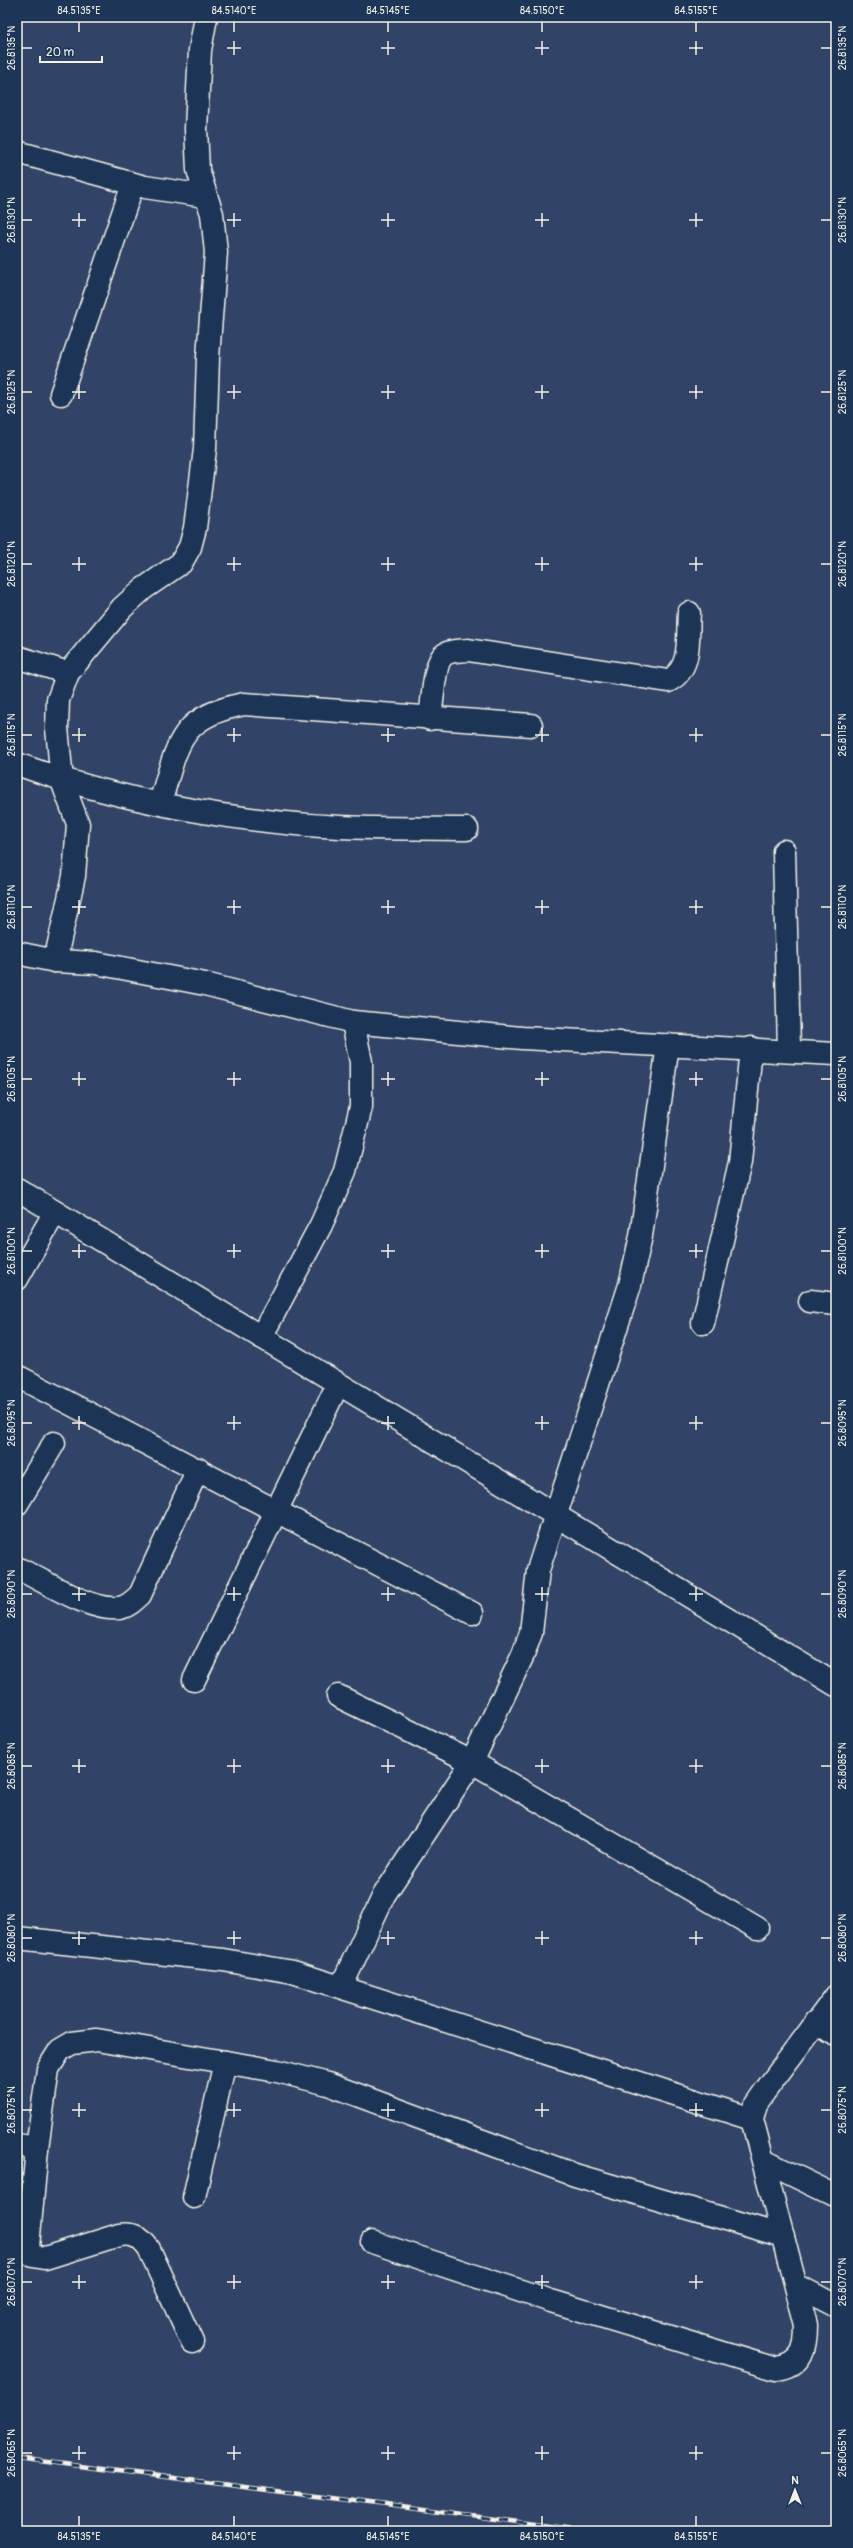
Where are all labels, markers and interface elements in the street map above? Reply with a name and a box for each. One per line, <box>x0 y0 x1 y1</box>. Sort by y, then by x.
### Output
text: 84.5135°E <box>58 5 100 17</box>
text: 84.5140°E <box>212 5 256 17</box>
text: 84.5145°E <box>366 5 410 17</box>
text: 84.5150°E <box>520 5 564 17</box>
text: 84.5155°E <box>675 5 717 17</box>
text: 26.8135°N <box>6 25 18 70</box>
text: 26.8135°N <box>837 25 849 70</box>
scale bar <box>40 38 102 64</box>
text: 20 m <box>46 45 75 60</box>
text: 26.8130°N <box>6 197 18 243</box>
text: 26.8130°N <box>837 197 849 243</box>
text: 26.8125°N <box>6 369 18 414</box>
text: 26.8125°N <box>837 369 849 414</box>
text: 26.8120°N <box>6 541 18 587</box>
text: 26.8120°N <box>837 541 849 587</box>
text: 26.8115°N <box>6 713 18 757</box>
text: 26.8115°N <box>837 713 849 757</box>
text: 26.8110°N <box>6 885 18 929</box>
text: 26.8110°N <box>837 885 849 929</box>
text: 26.8105°N <box>6 1056 18 1102</box>
text: 26.8105°N <box>837 1056 849 1102</box>
text: 26.8100°N <box>6 1227 18 1275</box>
text: 26.8100°N <box>837 1227 849 1275</box>
text: 26.8095°N <box>6 1399 18 1447</box>
text: 26.8095°N <box>837 1399 849 1447</box>
text: 26.8090°N <box>6 1569 18 1618</box>
text: 26.8090°N <box>837 1569 849 1618</box>
text: 26.8085°N <box>6 1742 18 1790</box>
text: 26.8085°N <box>837 1742 849 1790</box>
text: 26.8080°N <box>6 1914 18 1962</box>
text: 26.8080°N <box>837 1914 849 1962</box>
text: 26.8075°N <box>6 2086 18 2134</box>
text: 26.8075°N <box>837 2086 849 2134</box>
text: 26.8070°N <box>6 2257 18 2306</box>
text: 26.8070°N <box>837 2257 849 2306</box>
text: 26.8065°N <box>6 2429 18 2477</box>
text: 26.8065°N <box>837 2429 849 2477</box>
north arrow <box>775 2470 815 2510</box>
text: N <box>791 2474 799 2487</box>
text: 84.5135°E <box>58 2531 100 2543</box>
text: 84.5140°E <box>212 2531 256 2543</box>
text: 84.5145°E <box>366 2531 410 2543</box>
text: 84.5150°E <box>520 2531 564 2543</box>
text: 84.5155°E <box>675 2531 717 2543</box>

